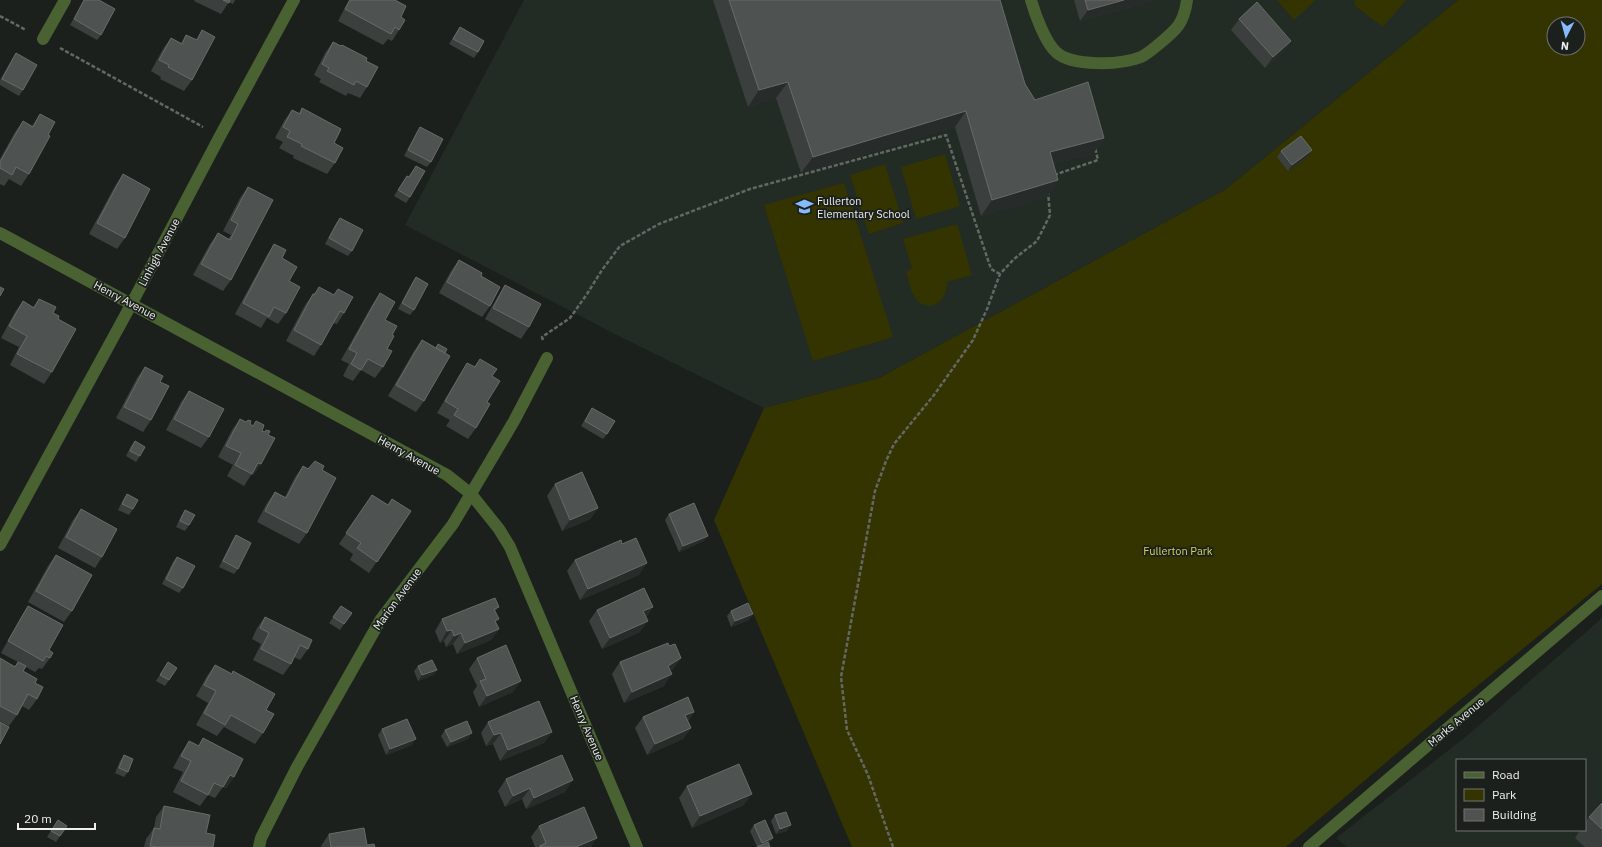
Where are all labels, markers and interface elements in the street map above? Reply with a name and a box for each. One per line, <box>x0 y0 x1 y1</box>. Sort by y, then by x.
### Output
north arrow <box>1546 16 1586 56</box>
text: N <box>1560 39 1570 53</box>
place label: Fullerton Elementary School <box>817 194 910 221</box>
school or university icon: Fullerton Elementary School <box>794 197 814 217</box>
street label: Linhigh Avenue <box>135 216 183 288</box>
street label: Henry Avenue <box>91 278 159 322</box>
street label: Henry Avenue <box>375 432 443 478</box>
park label: Fullerton Park <box>1143 544 1213 558</box>
street label: Marion Avenue <box>370 565 424 633</box>
street label: Henry Avenue <box>567 693 607 763</box>
street label: Marks Avenue <box>1425 694 1487 750</box>
legend <box>1456 759 1586 831</box>
text: Road <box>1492 767 1520 782</box>
text: Park <box>1492 787 1517 802</box>
scale bar <box>18 805 95 831</box>
text: Building <box>1492 807 1537 822</box>
text: 20 m <box>24 811 52 826</box>

